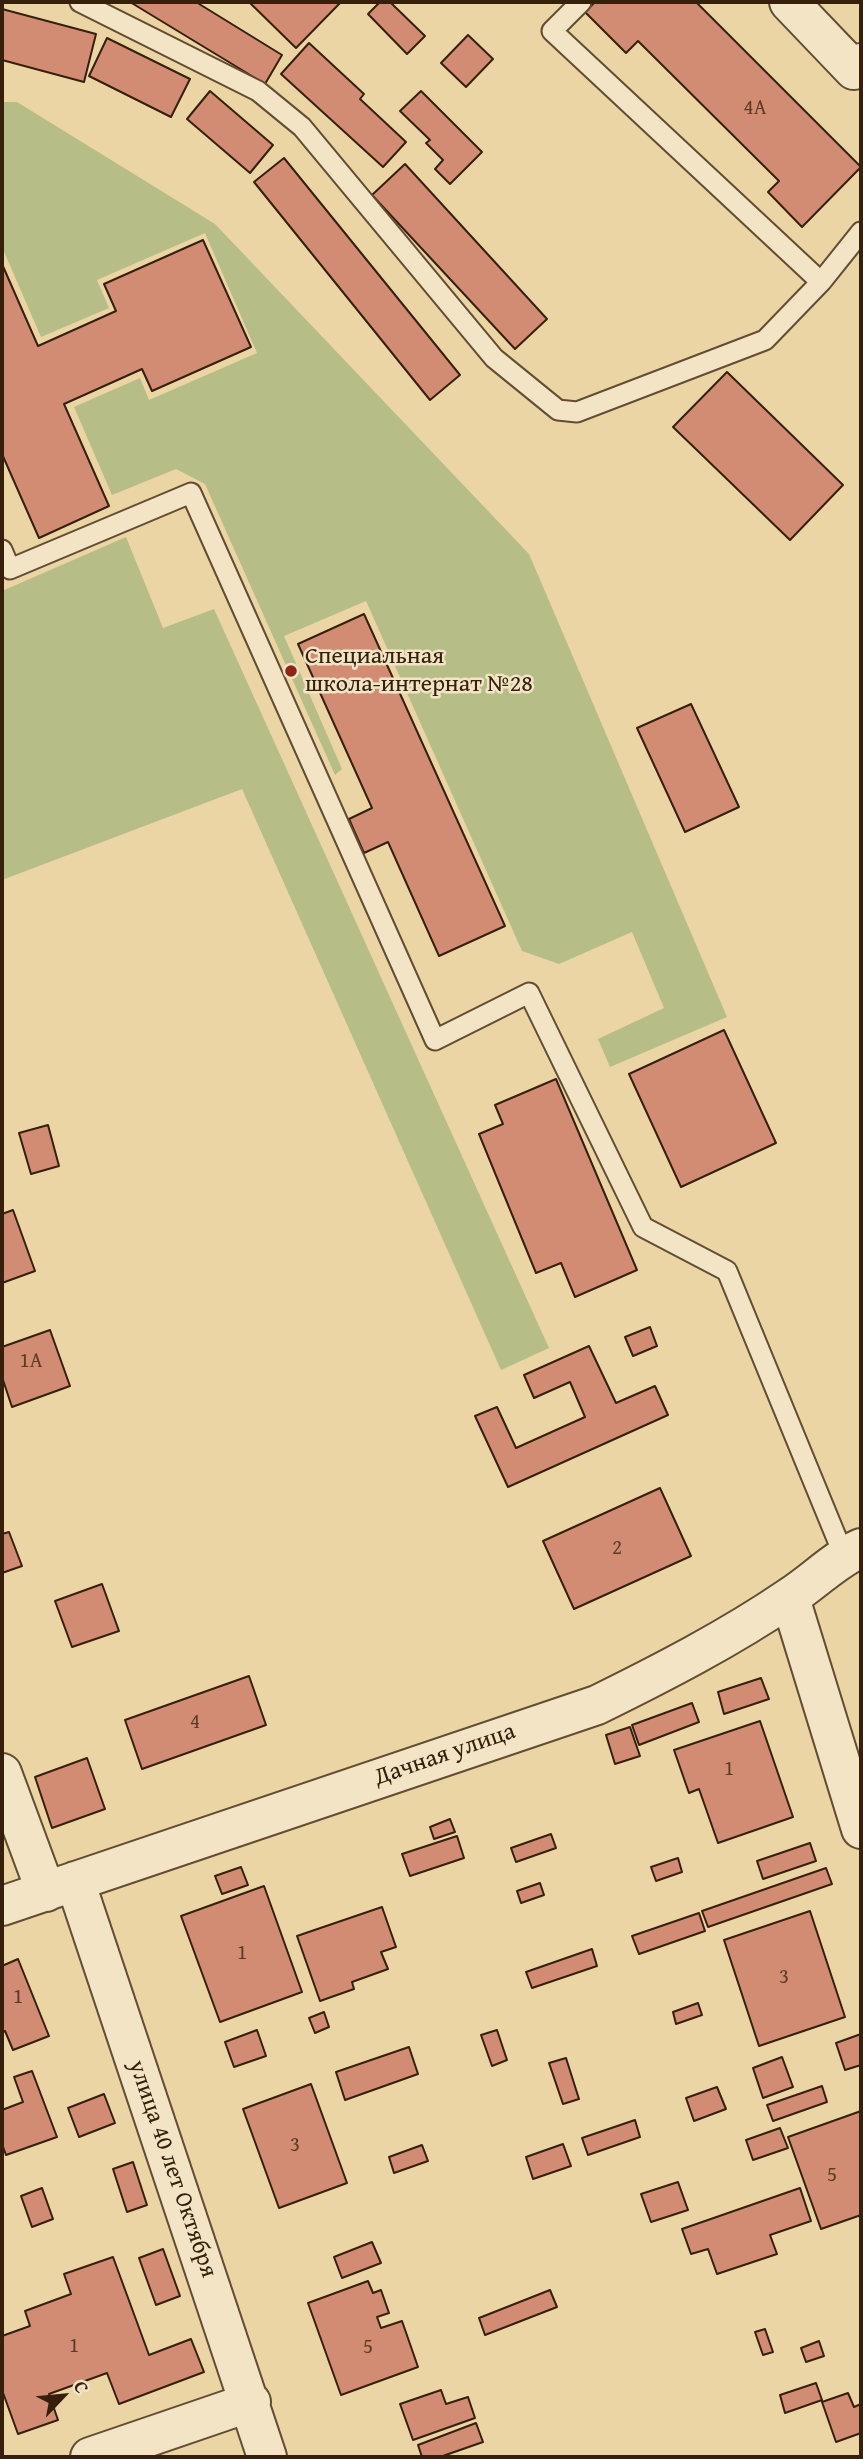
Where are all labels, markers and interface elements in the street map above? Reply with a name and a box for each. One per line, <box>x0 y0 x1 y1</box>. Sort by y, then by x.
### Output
house number: 4А <box>744 96 766 122</box>
place label: Специальная школа-интернат №28 <box>305 643 533 699</box>
marker: Специальная школа-интернат №28 <box>283 663 299 679</box>
house number: 1А <box>20 1349 42 1375</box>
house number: 2 <box>612 1536 622 1562</box>
house number: 4 <box>190 1710 200 1736</box>
street label: Дачная улица <box>371 1717 519 1793</box>
house number: 1 <box>724 1757 734 1783</box>
house number: 1 <box>237 1941 247 1967</box>
house number: 3 <box>779 1965 789 1991</box>
house number: 1 <box>13 1985 23 2011</box>
street label: улица 40 лет Октября <box>121 2056 223 2282</box>
house number: 3 <box>290 2133 300 2159</box>
house number: 5 <box>827 2163 837 2189</box>
house number: 1 <box>69 2334 79 2360</box>
house number: 5 <box>363 2335 373 2361</box>
north arrow <box>28 2361 98 2431</box>
text: С <box>67 2376 97 2398</box>

